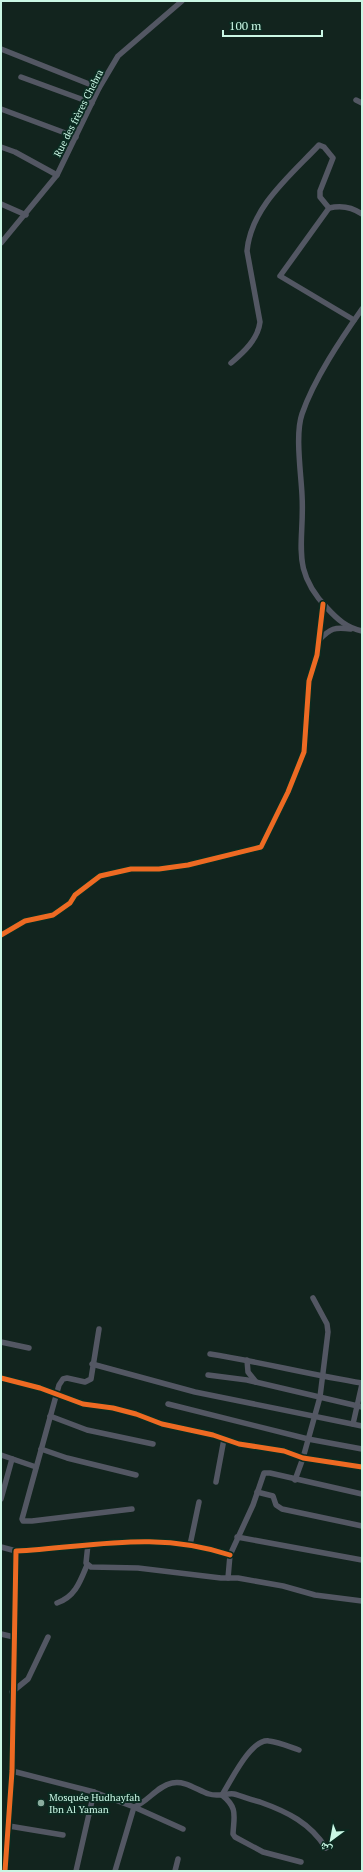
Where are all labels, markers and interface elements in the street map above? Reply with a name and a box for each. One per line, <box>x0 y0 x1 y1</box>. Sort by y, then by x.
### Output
scale bar <box>223 12 322 38</box>
text: 100 m <box>229 18 262 33</box>
street label: Rue des frères Chebra <box>51 67 106 159</box>
place label: Mosquée Hudhayfah Ibn Al Yaman <box>49 1791 140 1816</box>
marker: Mosquée Hudhayfah Ibn Al Yaman <box>36 1798 46 1808</box>
north arrow <box>311 1820 351 1860</box>
text: ش <box>317 1838 335 1858</box>

